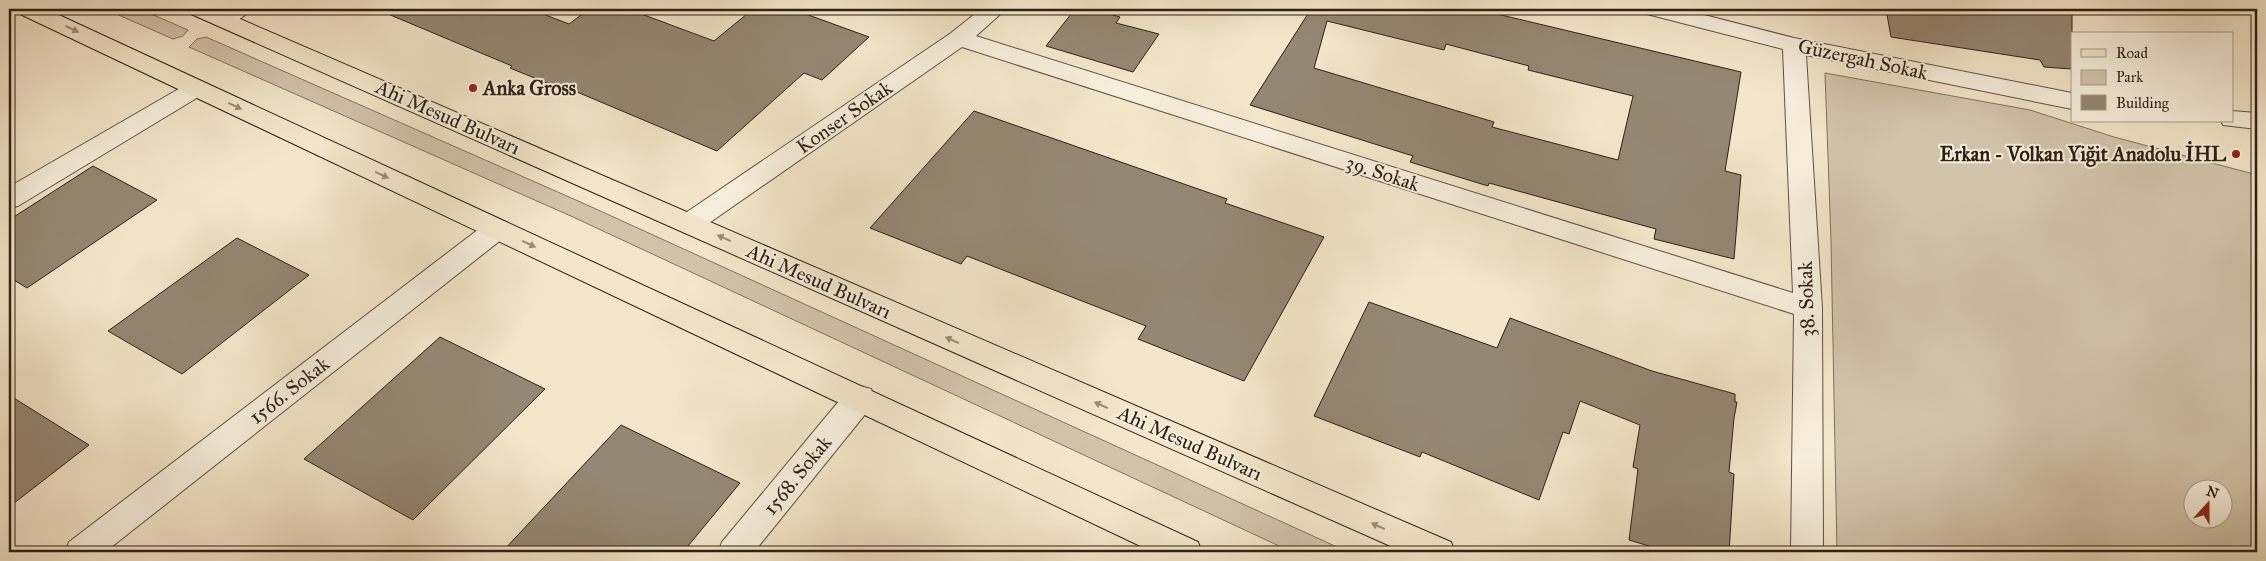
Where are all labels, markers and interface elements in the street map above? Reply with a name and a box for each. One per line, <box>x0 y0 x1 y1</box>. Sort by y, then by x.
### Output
one-way arrow <box>65 26 79 34</box>
legend <box>2071 32 2234 122</box>
street label: Güzergah Sokak <box>1796 34 1931 86</box>
text: Road <box>2116 44 2148 62</box>
text: Park <box>2116 68 2143 86</box>
street label: Ahi Mesud Bulvarı <box>371 74 524 160</box>
street label: Konser Sokak <box>792 75 897 159</box>
place label: Anka Gross <box>481 76 577 100</box>
marker: Anka Gross <box>467 82 479 94</box>
text: Building <box>2116 94 2170 112</box>
one-way arrow <box>228 102 242 110</box>
place label: Erkan - Volkan Yiğit Anadolu İHL <box>1940 140 2226 167</box>
marker: Erkan - Volkan Yiğit Anadolu İHL <box>2230 148 2242 160</box>
street label: 39. Sokak <box>1343 150 1423 196</box>
one-way arrow <box>375 171 389 179</box>
one-way arrow <box>717 234 731 242</box>
street label: Ahi Mesud Bulvarı <box>742 238 895 324</box>
one-way arrow <box>522 240 536 248</box>
street label: 38. Sokak <box>1793 260 1819 337</box>
one-way arrow <box>945 335 959 343</box>
street label: 1566. Sokak <box>244 351 334 429</box>
one-way arrow <box>1094 400 1108 408</box>
street label: Ahi Mesud Bulvarı <box>1113 400 1266 486</box>
street label: 1568. Sokak <box>758 430 837 519</box>
north arrow <box>2184 478 2234 528</box>
text: N <box>2204 482 2221 502</box>
one-way arrow <box>1371 521 1385 529</box>

